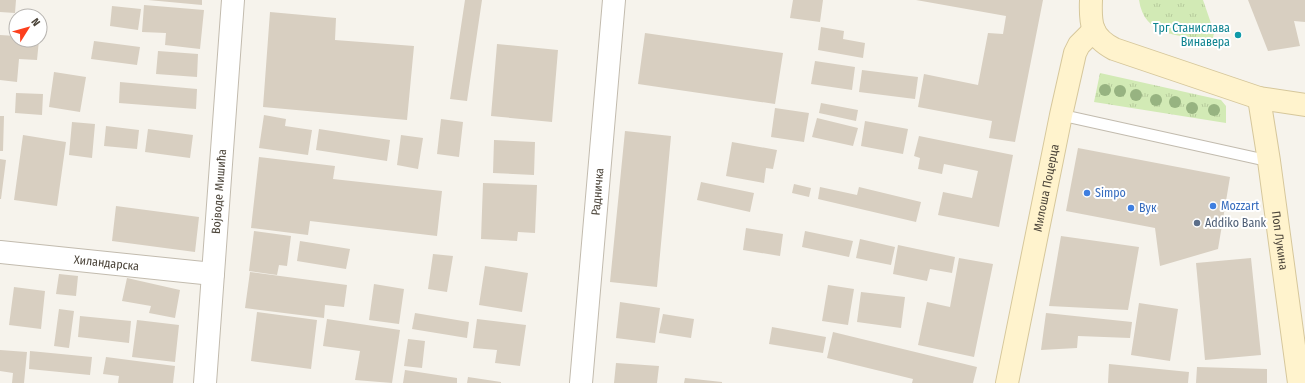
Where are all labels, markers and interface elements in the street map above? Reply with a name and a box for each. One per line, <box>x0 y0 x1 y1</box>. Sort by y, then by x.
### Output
north arrow <box>8 8 48 48</box>
text: N <box>28 16 43 29</box>
place label: Трг Станислава Винавера <box>1153 21 1230 49</box>
marker: Трг Станислава Винавера <box>1233 30 1243 40</box>
street label: Милоша Поцерца <box>1031 143 1062 233</box>
street label: Војводе Мишића <box>209 148 229 235</box>
street label: Радничка <box>588 167 607 216</box>
place label: Simpo <box>1095 186 1126 200</box>
marker: Simpo <box>1082 188 1092 198</box>
place label: Mozzart <box>1221 199 1259 213</box>
place label: Вук <box>1139 201 1157 215</box>
marker: Mozzart <box>1208 201 1218 211</box>
marker: Вук <box>1126 203 1136 213</box>
street label: Поп Лукина <box>1269 210 1291 271</box>
place label: Addiko Bank <box>1205 216 1267 230</box>
marker: Addiko Bank <box>1192 218 1202 228</box>
street label: Хиландарска <box>73 253 140 273</box>

